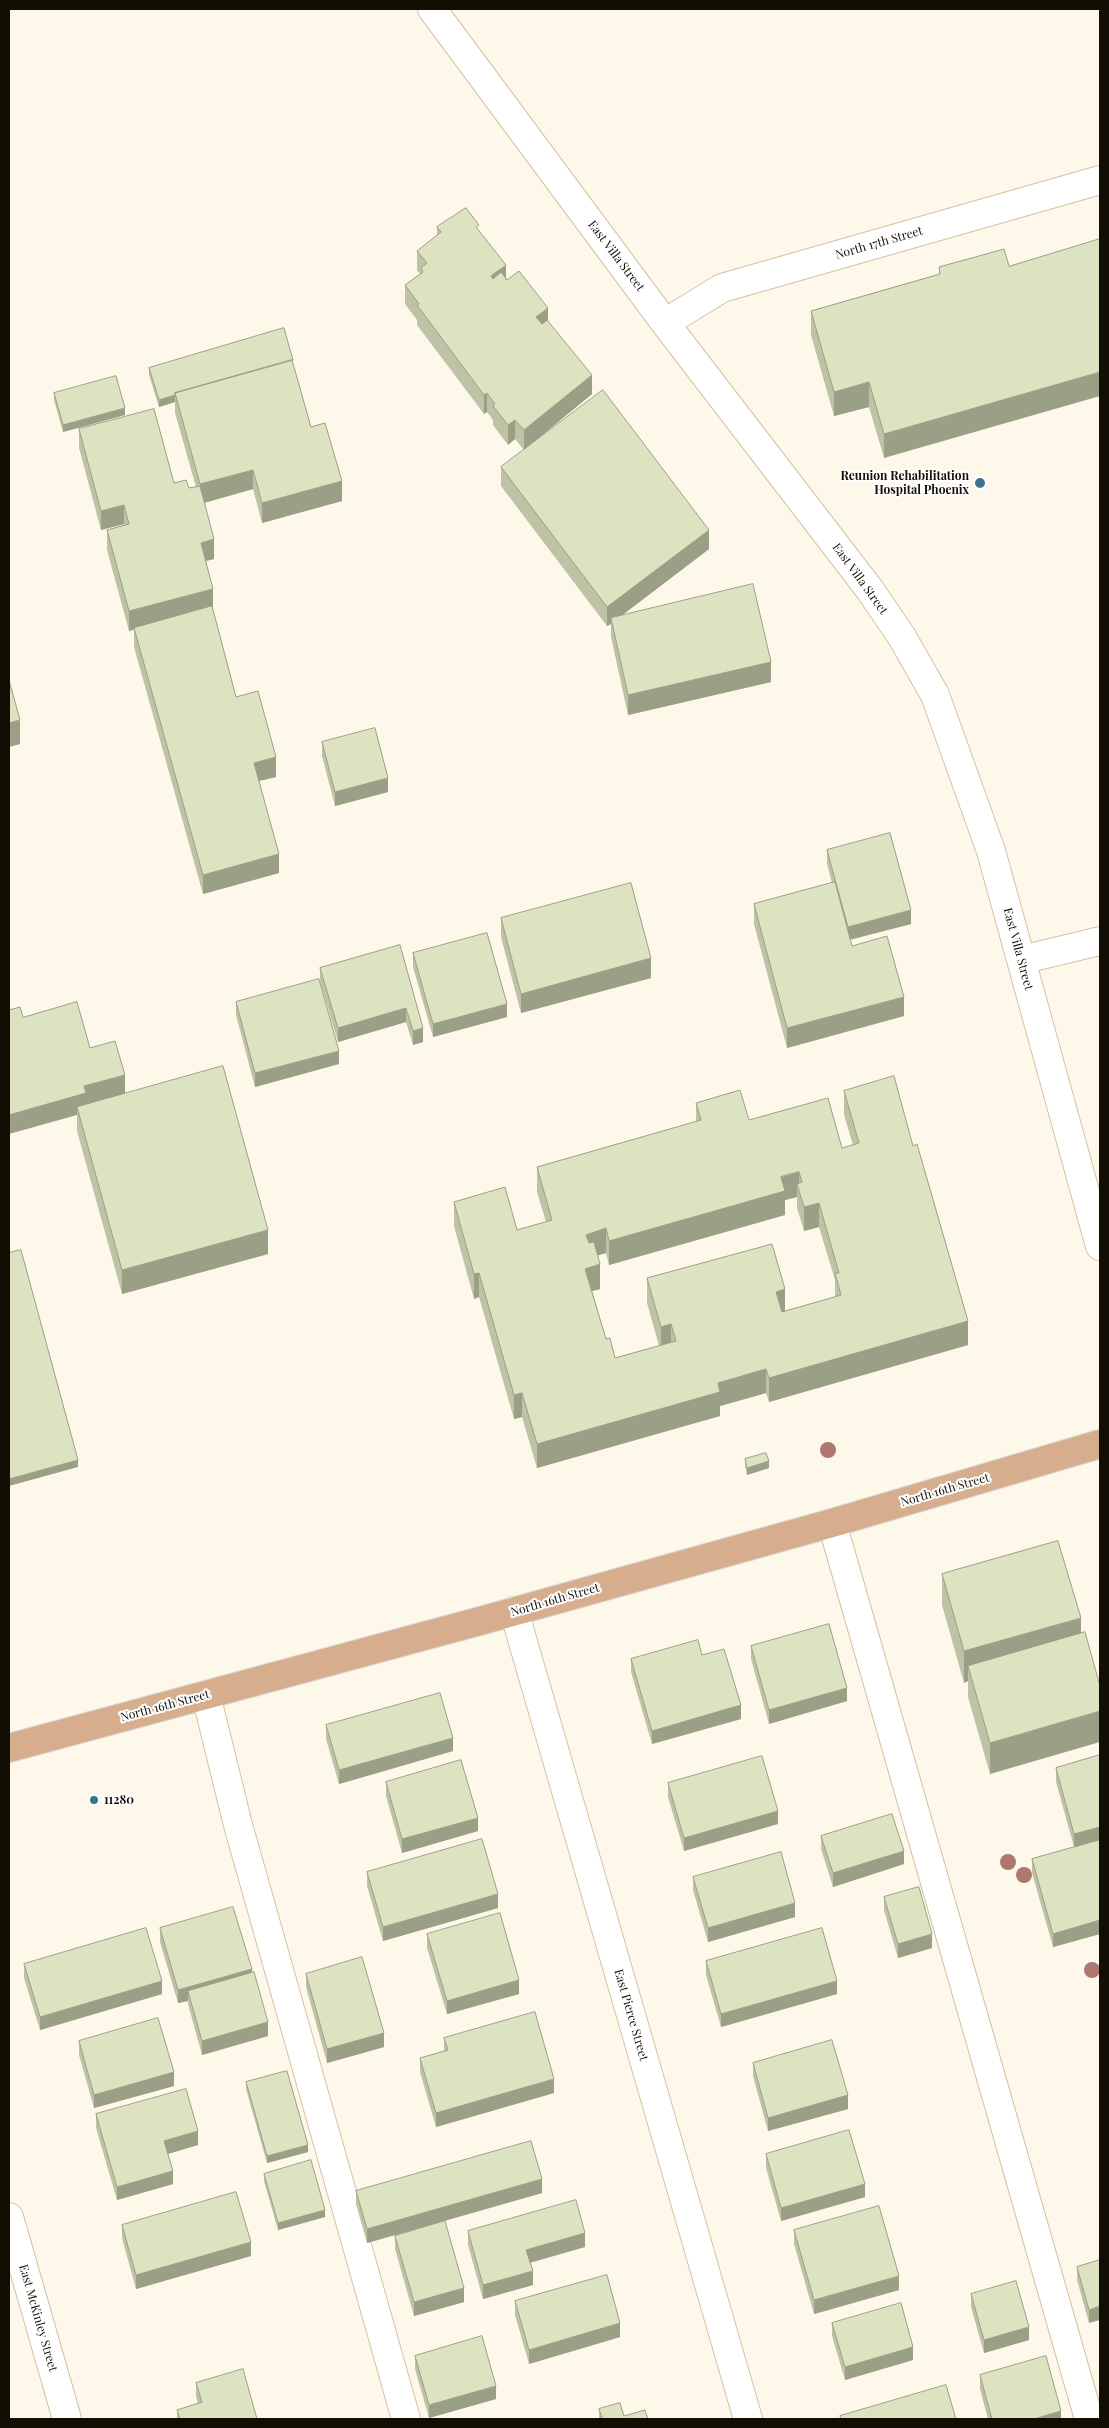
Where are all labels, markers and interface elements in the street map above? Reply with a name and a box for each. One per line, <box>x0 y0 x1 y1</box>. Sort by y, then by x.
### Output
street label: East Villa Street <box>585 218 647 294</box>
street label: North 17th Street <box>834 224 924 262</box>
place label: Reunion Rehabilitation Hospital Phoenix <box>841 469 969 497</box>
marker: Reunion Rehabilitation Hospital Phoenix <box>973 476 987 490</box>
street label: East Villa Street <box>829 541 891 617</box>
street label: East Villa Street <box>1000 906 1036 992</box>
street label: North 16th Street <box>899 1470 991 1510</box>
street label: North 16th Street <box>509 1580 601 1620</box>
street label: North 16th Street <box>119 1687 211 1725</box>
place label: 11280 <box>104 1793 134 1807</box>
marker: 11280 <box>88 1794 100 1806</box>
street label: East Pierce Street <box>611 1967 651 2063</box>
street label: East McKinley Street <box>16 2263 60 2373</box>

